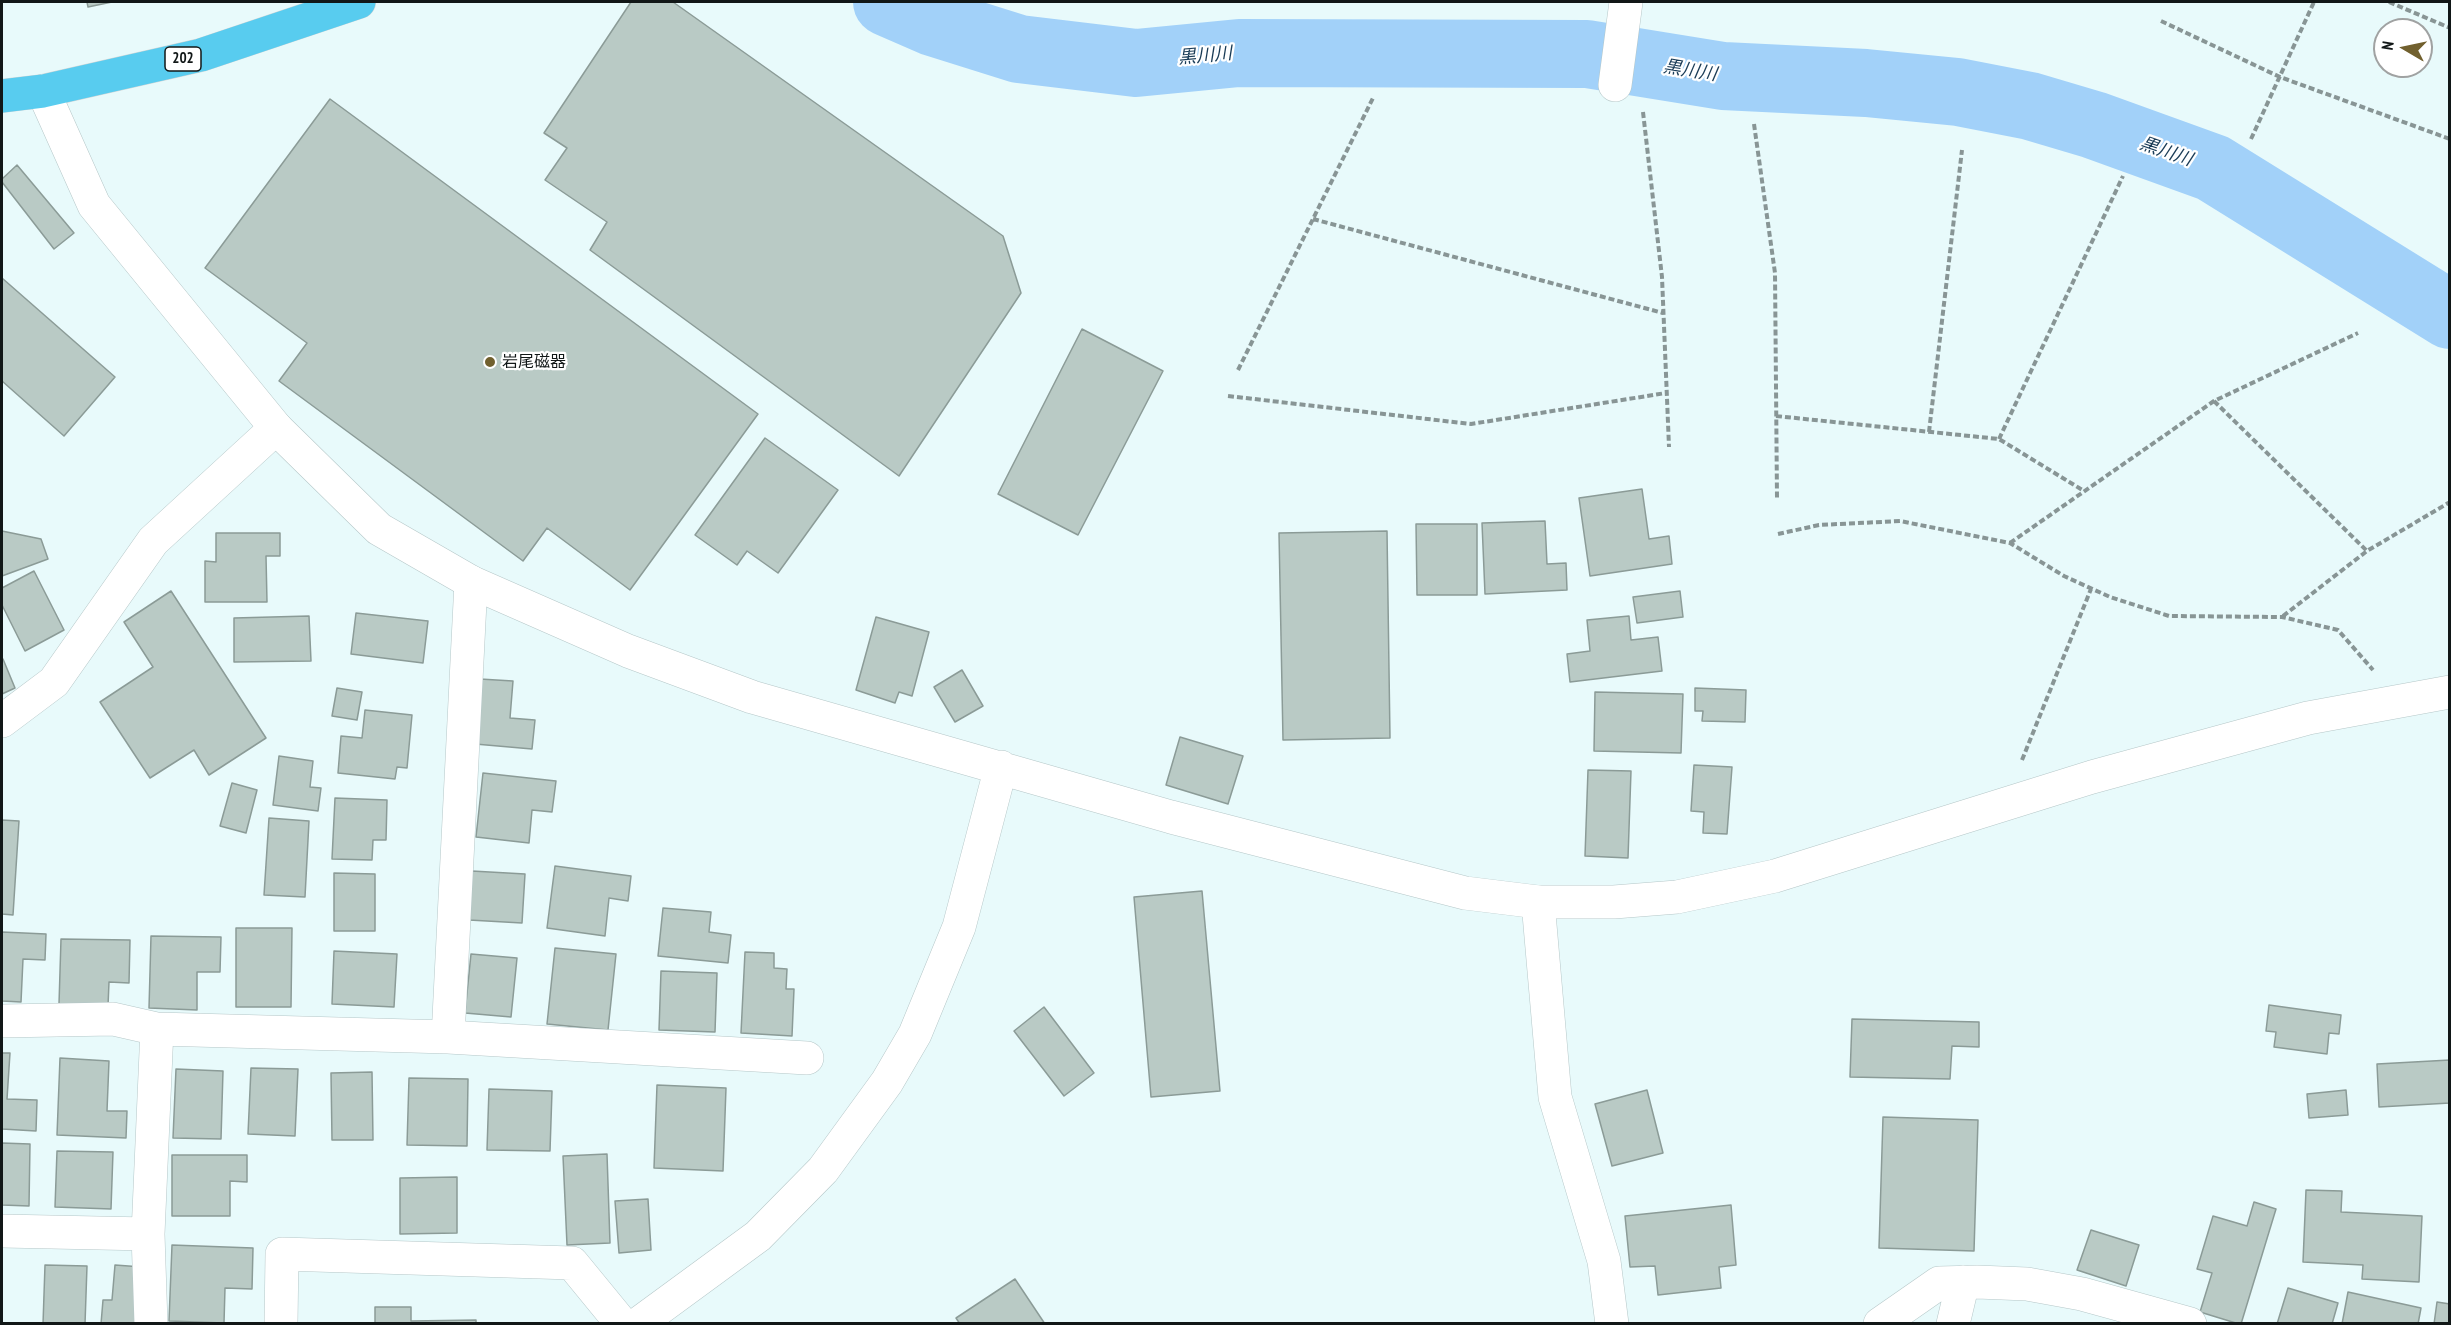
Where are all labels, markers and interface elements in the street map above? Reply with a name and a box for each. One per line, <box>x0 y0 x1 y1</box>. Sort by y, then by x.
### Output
north arrow <box>2373 18 2433 78</box>
text: N <box>2377 40 2398 51</box>
water label: 黒川川 <box>1177 43 1233 69</box>
road number: 202 <box>165 47 201 71</box>
water label: 黒川川 <box>1662 56 1718 86</box>
water label: 黒川川 <box>2137 133 2195 171</box>
place label: 岩尾磁器 <box>502 352 566 372</box>
marker: 岩尾磁器 <box>483 355 497 369</box>

